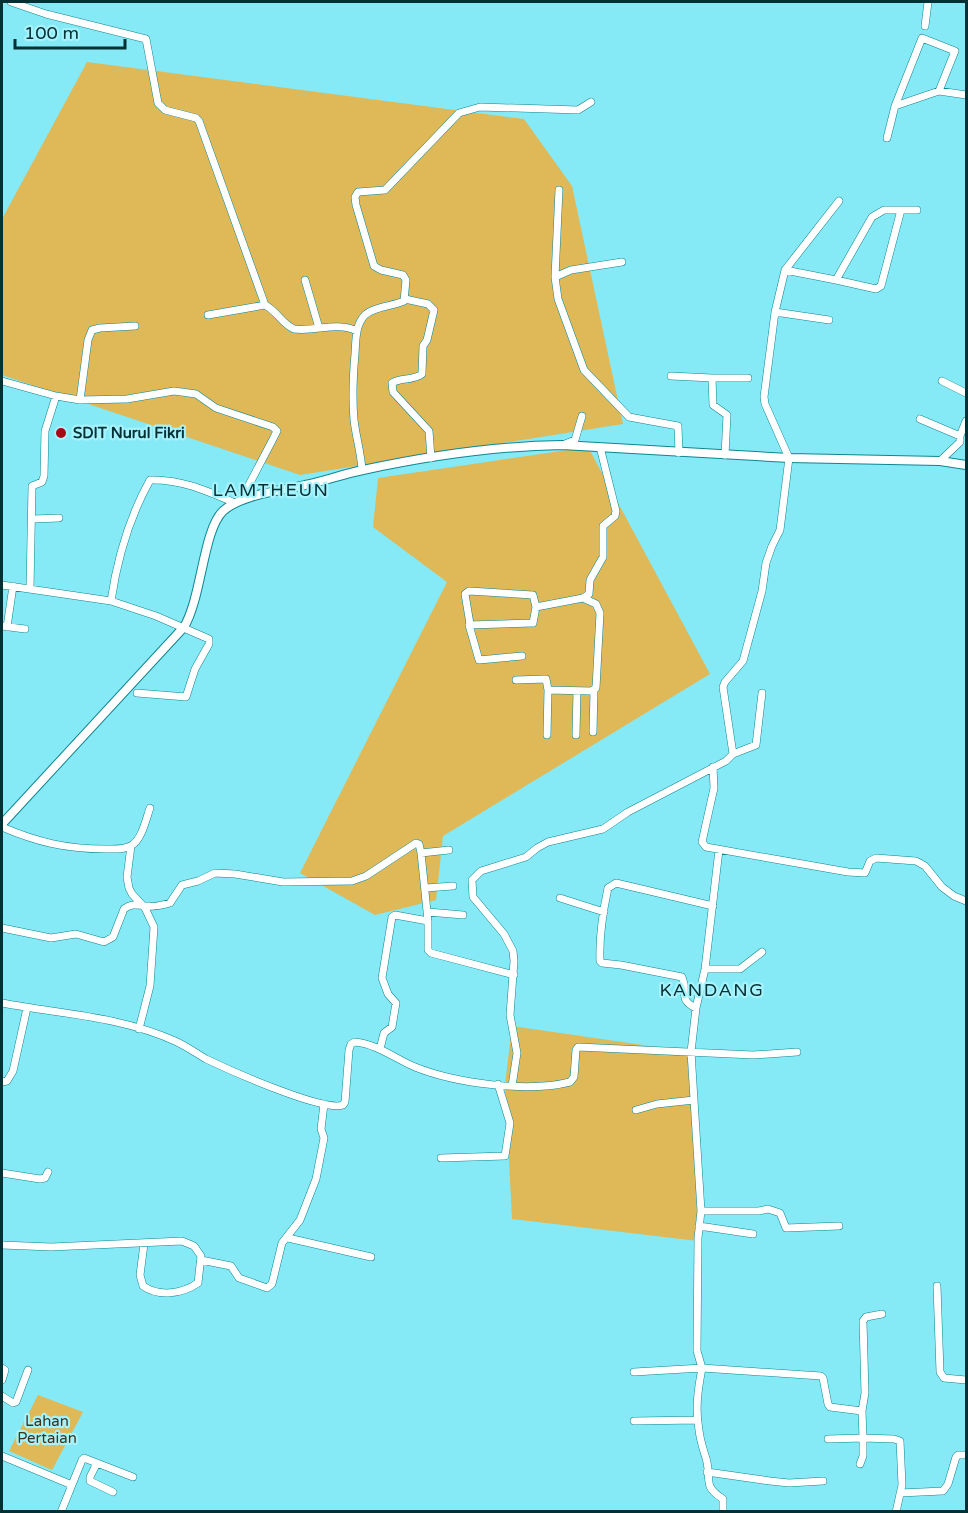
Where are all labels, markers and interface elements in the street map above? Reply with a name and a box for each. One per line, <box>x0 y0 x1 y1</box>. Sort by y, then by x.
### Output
scale bar <box>15 12 124 50</box>
text: 100 m <box>24 22 79 44</box>
place label: SDIT Nurul Fikri <box>73 424 185 442</box>
marker: SDIT Nurul Fikri <box>54 426 68 440</box>
district label: LAMTHEUN <box>213 479 329 501</box>
district label: KANDANG <box>660 979 764 1001</box>
park label: Lahan Pertaian <box>17 1412 77 1447</box>

